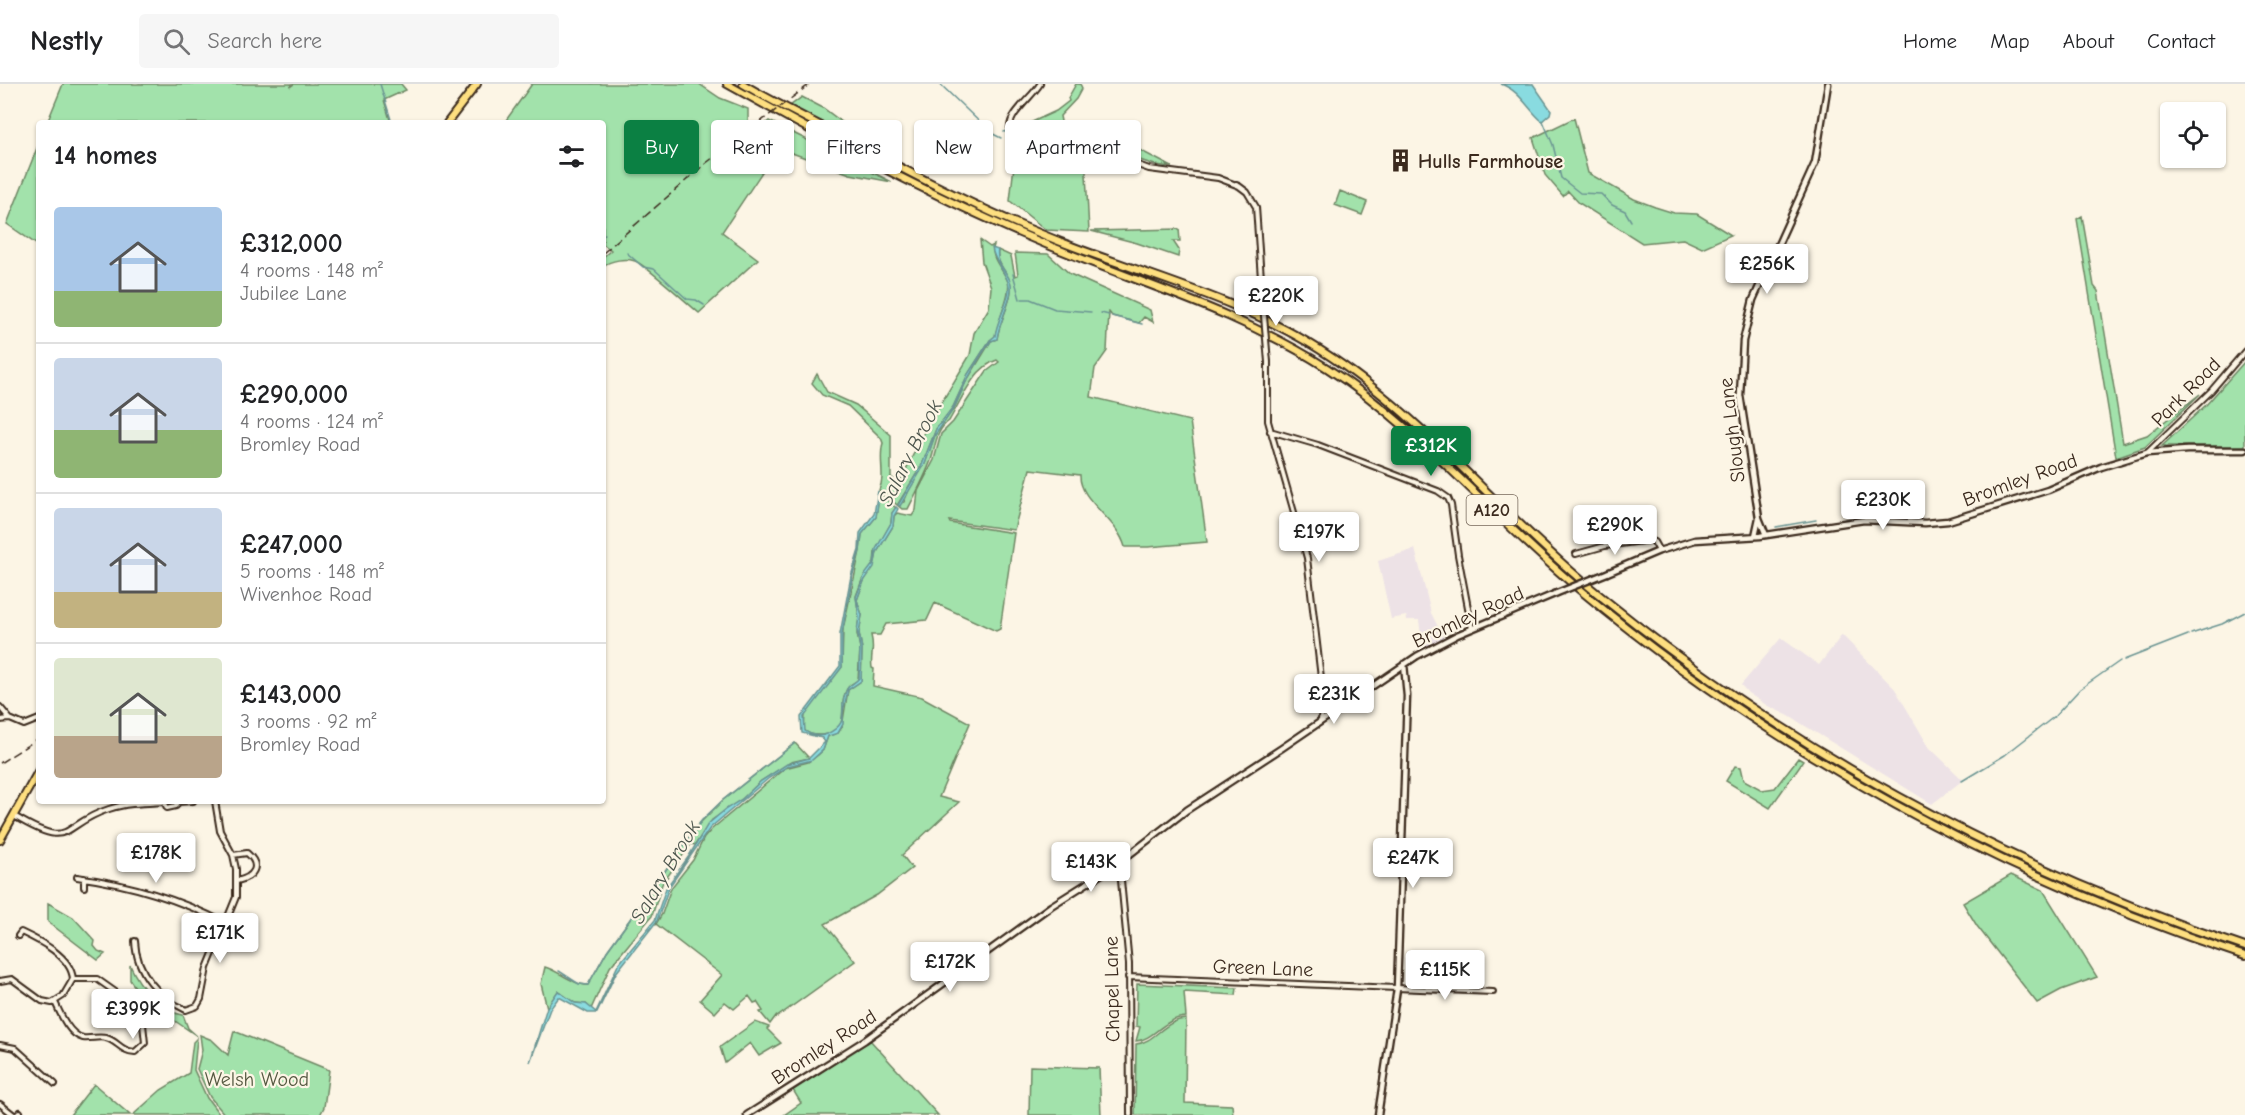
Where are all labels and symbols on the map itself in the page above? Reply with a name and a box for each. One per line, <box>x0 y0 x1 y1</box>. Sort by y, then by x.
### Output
building icon: Hulls Farmhouse <box>1387 148 1413 174</box>
place label: Hulls Farmhouse <box>1418 150 1563 173</box>
pin: £256K <box>1725 244 1809 295</box>
pin: £220K <box>1234 276 1318 327</box>
street label: Park Road <box>2147 353 2225 431</box>
street label: Slough Lane <box>1714 376 1750 484</box>
water label: Salary Brook <box>873 395 947 510</box>
pin: £312K <box>1389 426 1473 477</box>
street label: Bromley Road <box>1960 449 2080 511</box>
pin: £230K <box>1841 480 1925 531</box>
road number: A120 <box>1466 495 1518 525</box>
pin: £290K <box>1573 505 1657 556</box>
pin: £197K <box>1277 512 1361 563</box>
street label: Bromley Road <box>1409 581 1527 653</box>
pin: £231K <box>1292 674 1376 725</box>
water label: Salary Brook <box>625 816 705 928</box>
pin: £178K <box>114 833 198 884</box>
pin: £247K <box>1371 838 1455 889</box>
pin: £143K <box>1049 842 1133 893</box>
pin: £171K <box>178 913 262 964</box>
street label: Chapel Lane <box>1100 936 1124 1042</box>
pin: £172K <box>908 942 992 993</box>
pin: £115K <box>1403 950 1487 1001</box>
street label: Green Lane <box>1212 955 1314 981</box>
pin: £399K <box>91 989 175 1040</box>
street label: Bromley Road <box>767 1005 881 1089</box>
park label: Welsh Wood <box>205 1068 309 1091</box>

